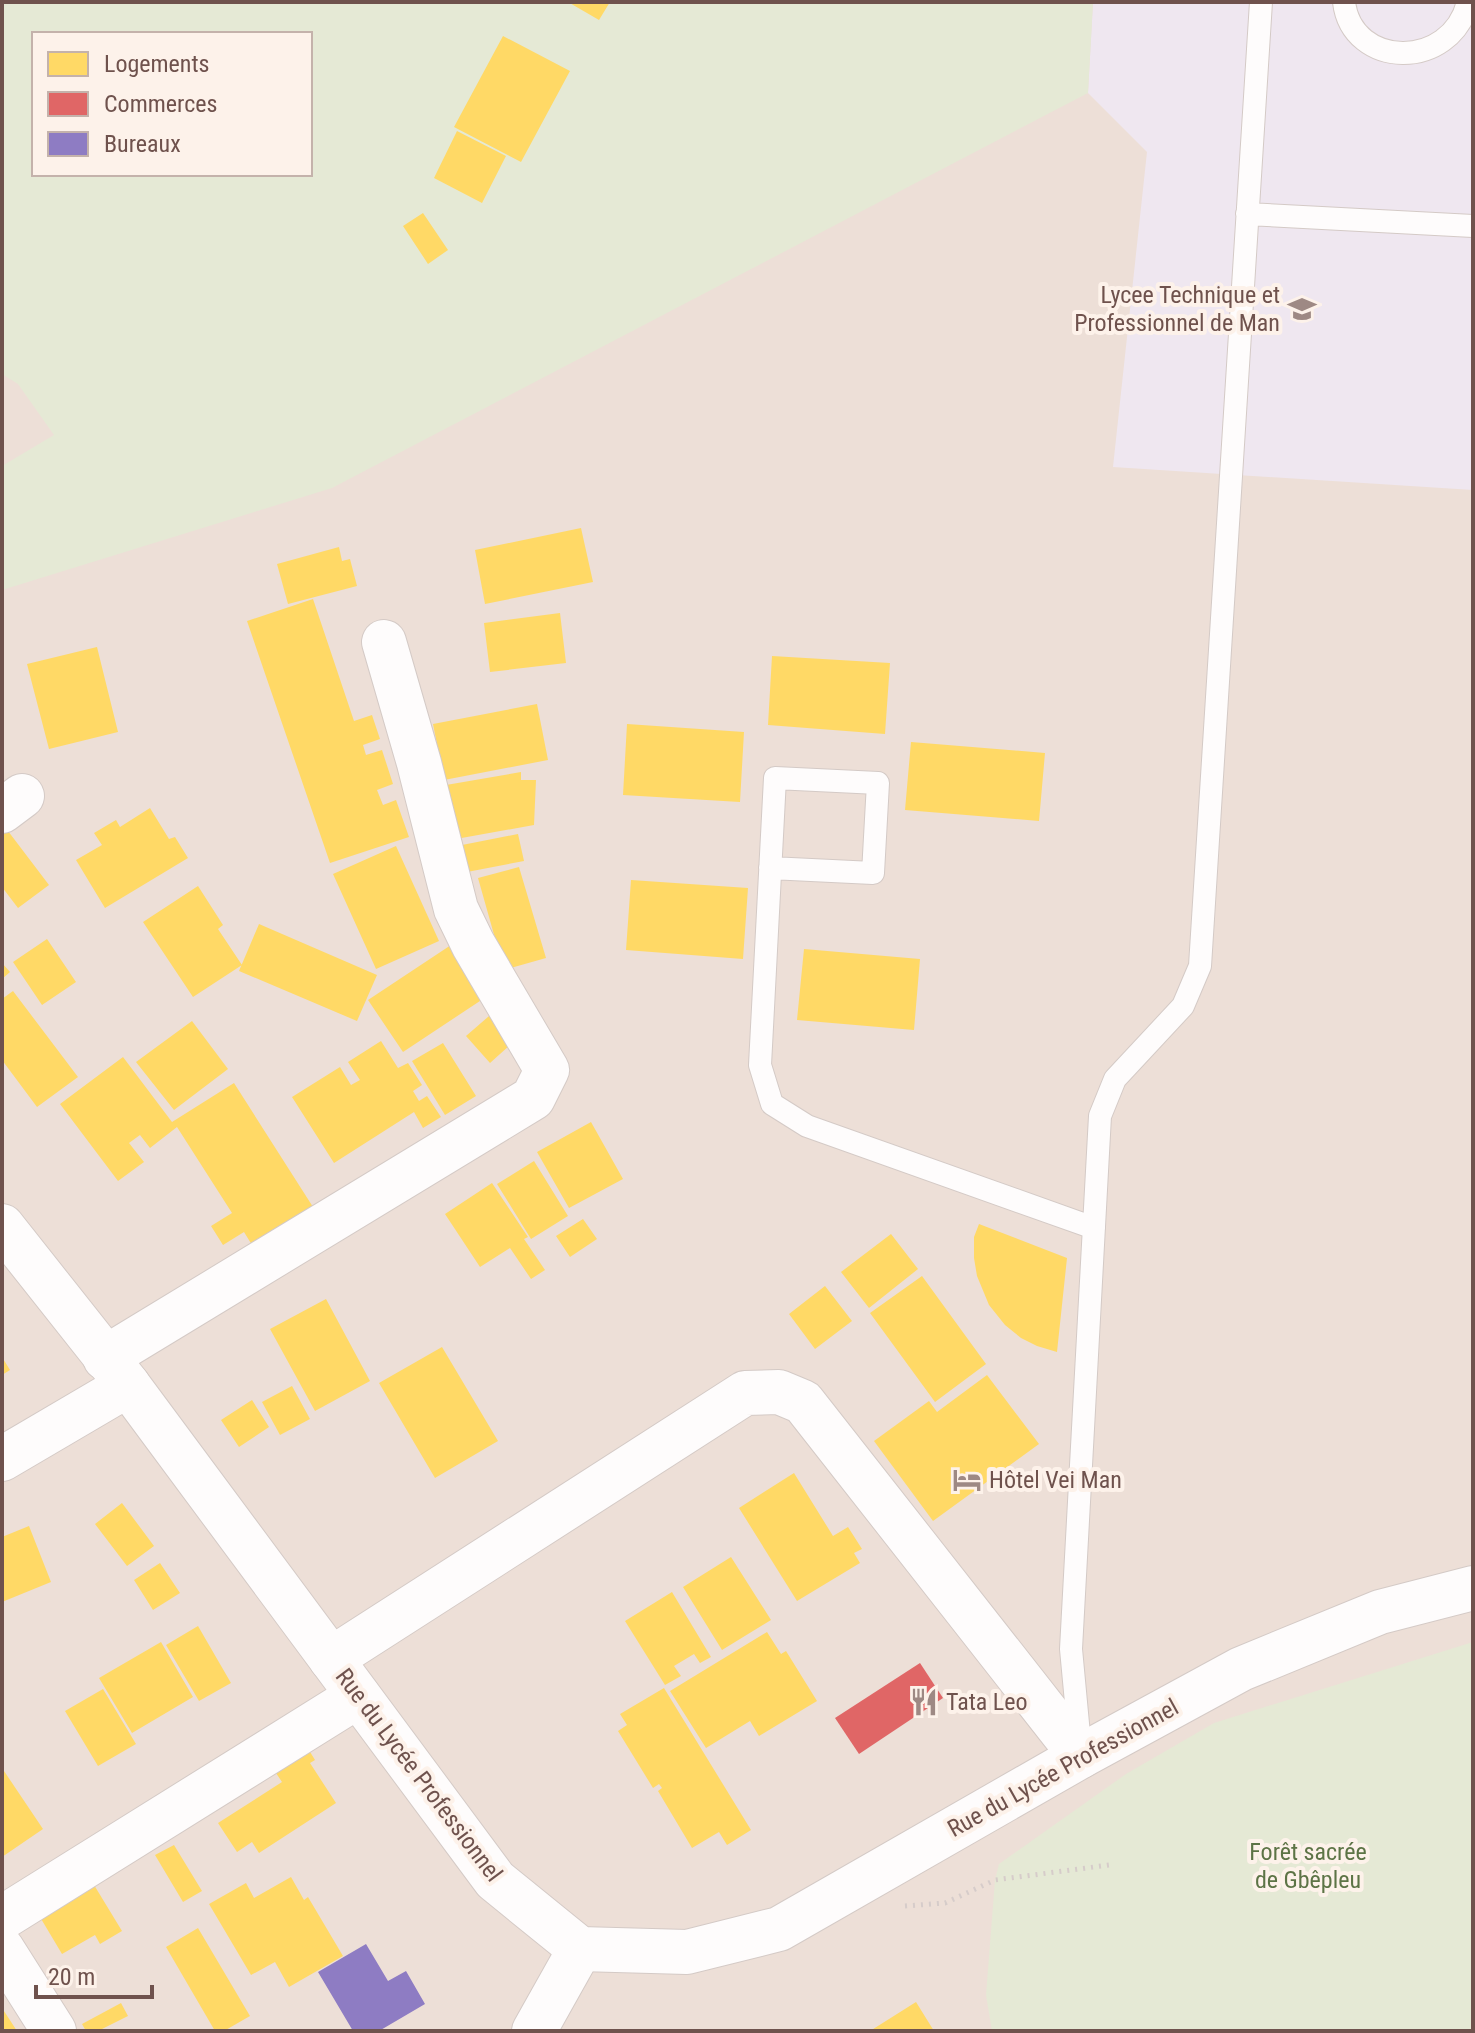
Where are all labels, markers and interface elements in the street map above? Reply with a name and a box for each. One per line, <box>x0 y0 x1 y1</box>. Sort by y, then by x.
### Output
legend <box>32 32 312 176</box>
text: Logements <box>104 50 210 78</box>
text: Commerces <box>104 90 217 118</box>
text: Bureaux <box>104 130 181 158</box>
place label: Lycee Technique et Professionnel de Man <box>1074 281 1280 337</box>
school or university icon: Lycee Technique et Professionnel de Man <box>1287 294 1317 324</box>
hotel icon: Hôtel Vei Man <box>952 1465 982 1495</box>
place label: Hôtel Vei Man <box>989 1466 1122 1494</box>
street label: Rue du Lycée Professionnel <box>330 1663 508 1887</box>
restaurant icon: Tata Leo <box>909 1687 939 1717</box>
place label: Tata Leo <box>946 1688 1027 1716</box>
street label: Rue du Lycée Professionnel <box>943 1693 1183 1843</box>
park label: Forêt sacrée de Gbêpleu <box>1249 1838 1367 1894</box>
scale bar <box>36 1949 152 1999</box>
text: 20 m <box>48 1963 95 1991</box>

